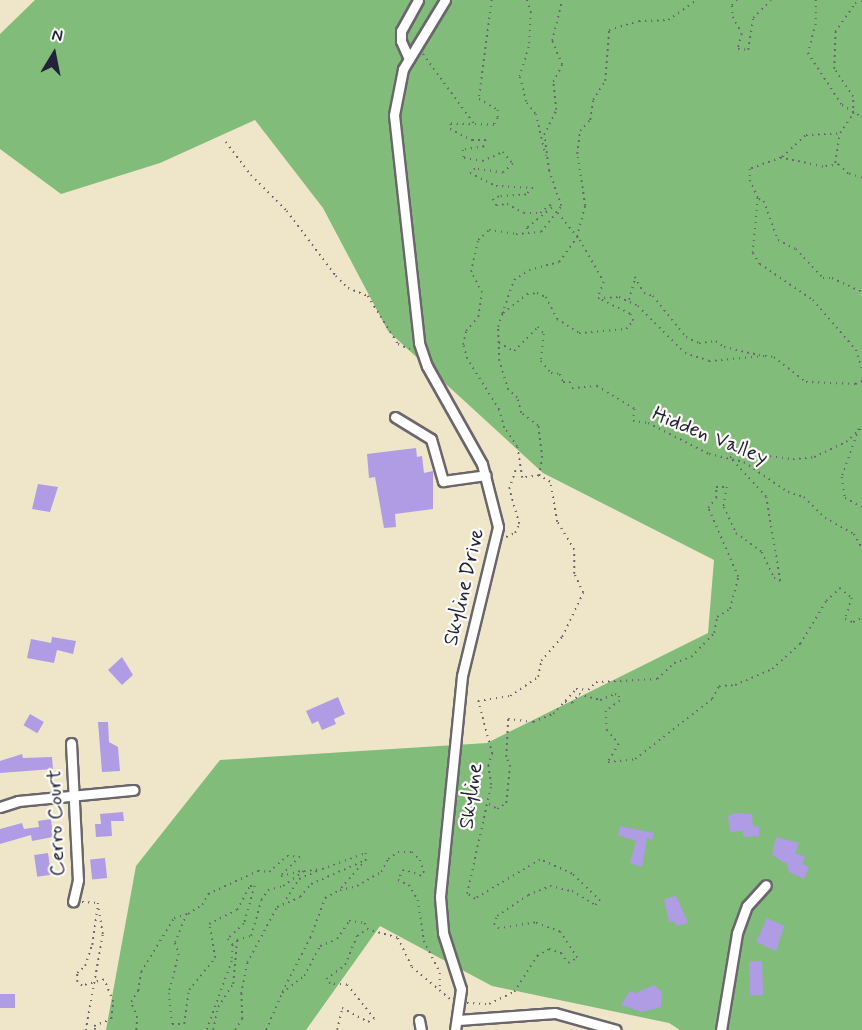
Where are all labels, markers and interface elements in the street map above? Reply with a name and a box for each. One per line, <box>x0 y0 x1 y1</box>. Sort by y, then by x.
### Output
north arrow <box>24 24 84 84</box>
text: N <box>50 25 64 47</box>
street label: Hidden Valley <box>650 402 770 470</box>
street label: Skyline Drive <box>438 527 490 647</box>
street label: Skyline <box>454 761 488 831</box>
street label: Cerro Court <box>42 769 70 877</box>

